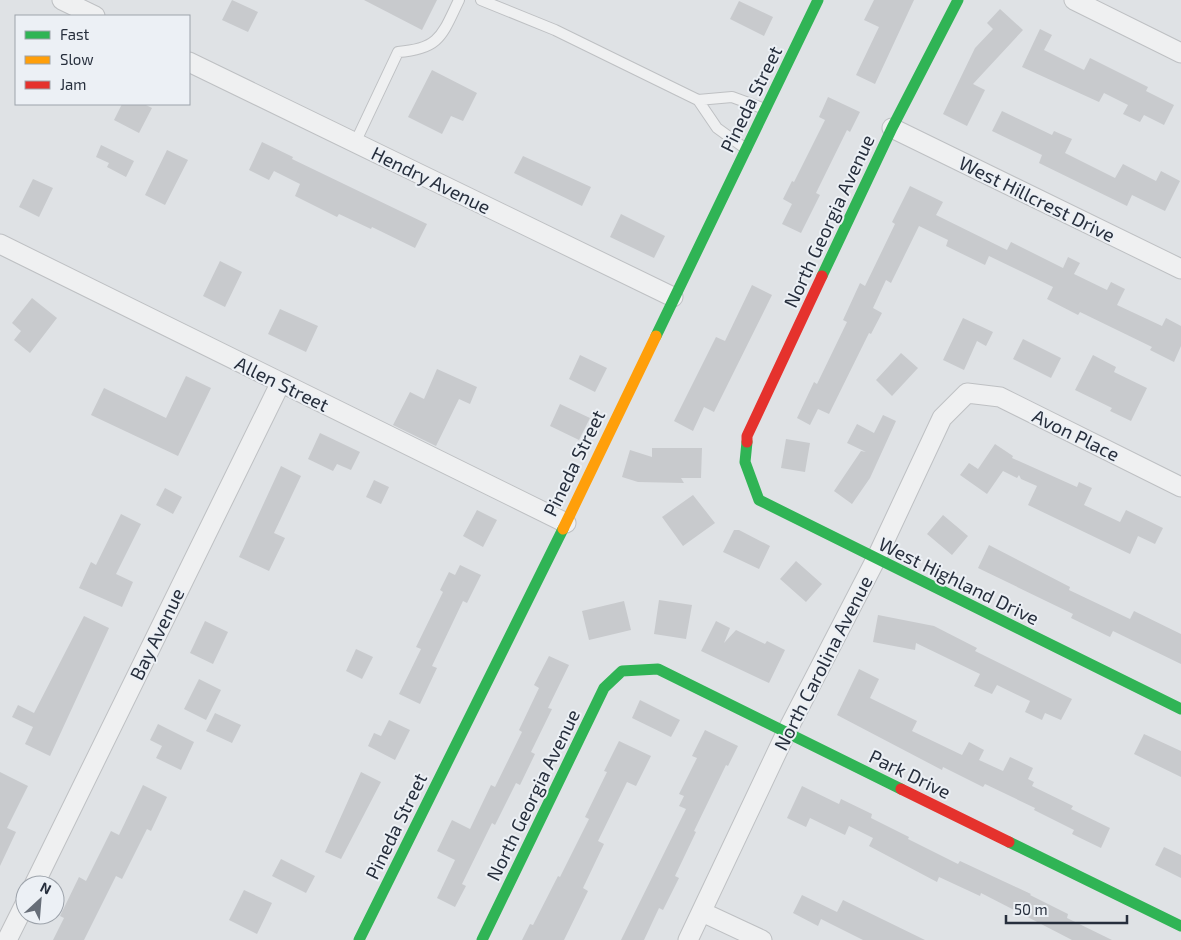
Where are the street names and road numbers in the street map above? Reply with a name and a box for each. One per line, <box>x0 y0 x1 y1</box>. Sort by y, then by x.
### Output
street label: Pineda Street <box>715 42 786 156</box>
street label: North Georgia Avenue <box>778 131 879 311</box>
street label: Hendry Avenue <box>368 141 494 218</box>
street label: West Hillcrest Drive <box>955 151 1119 246</box>
street label: Allen Street <box>232 351 333 416</box>
street label: Avon Place <box>1029 404 1124 466</box>
street label: Pineda Street <box>538 406 609 520</box>
street label: West Highland Drive <box>875 532 1043 629</box>
street label: North Carolina Avenue <box>768 572 877 754</box>
street label: Bay Avenue <box>124 584 189 683</box>
street label: North Georgia Avenue <box>481 705 584 884</box>
street label: Park Drive <box>866 744 955 803</box>
street label: Pineda Street <box>360 769 431 883</box>

